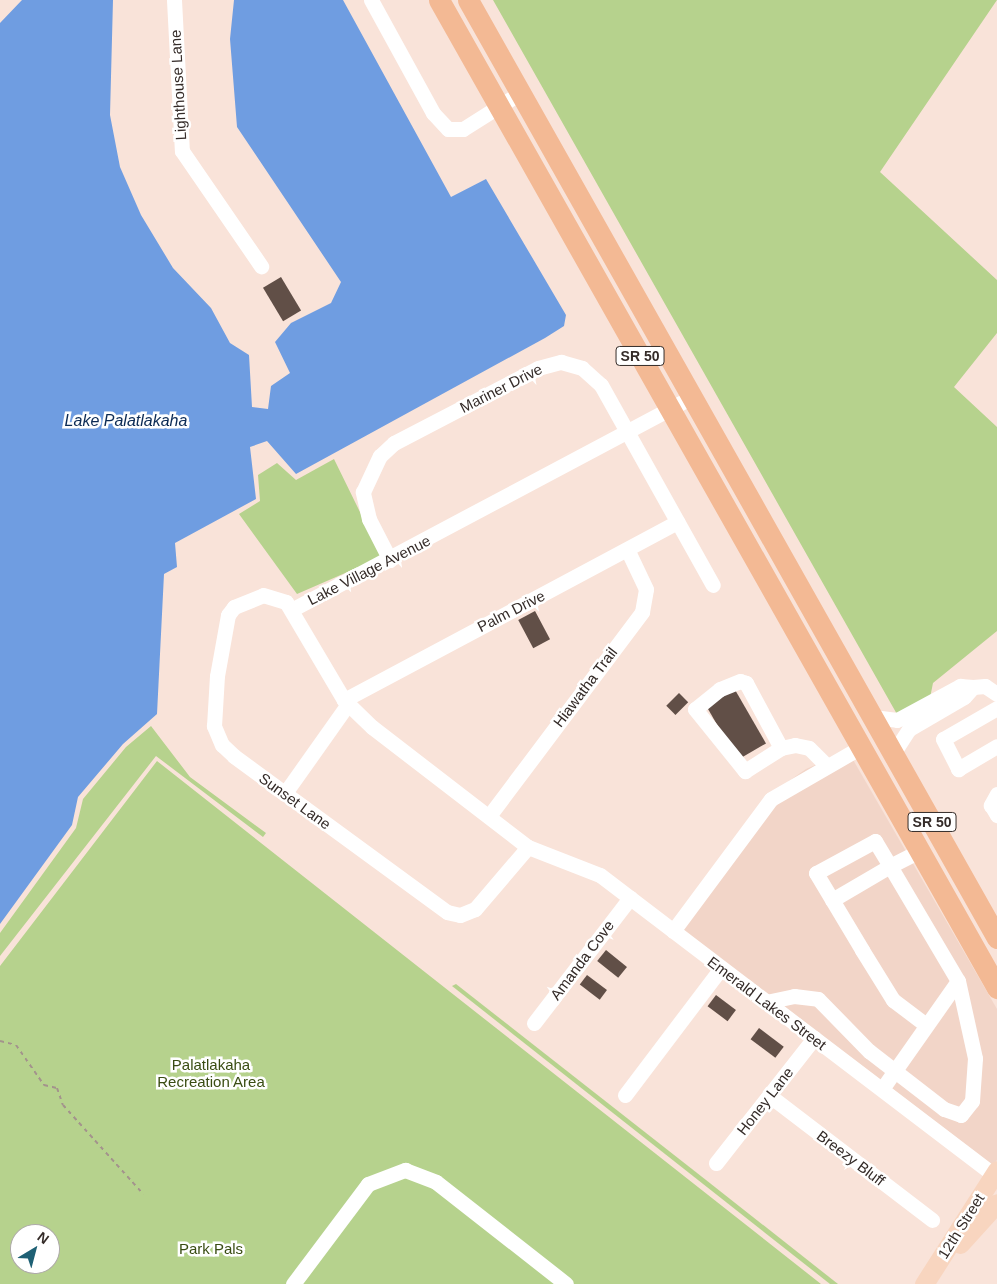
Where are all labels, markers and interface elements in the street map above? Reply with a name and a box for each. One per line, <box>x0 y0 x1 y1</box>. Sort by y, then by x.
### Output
street label: Lighthouse Lane <box>166 29 190 141</box>
road number: SR 50 <box>615 344 665 368</box>
street label: Mariner Drive <box>457 360 545 416</box>
water label: Lake Palatlakaha <box>65 411 187 431</box>
street label: Lake Village Avenue <box>304 531 434 609</box>
street label: Palm Drive <box>474 586 548 636</box>
street label: Hiawatha Trail <box>549 644 621 730</box>
street label: Sunset Lane <box>256 769 334 833</box>
road number: SR 50 <box>907 810 957 834</box>
street label: Amanda Cove <box>546 917 618 1003</box>
street label: Emerald Lakes Street <box>704 952 830 1054</box>
park label: Palatlakaha Recreation Area <box>157 1055 265 1090</box>
street label: Honey Lane <box>733 1064 797 1138</box>
street label: Breezy Bluff <box>813 1127 889 1189</box>
street label: 12th Street <box>934 1190 988 1262</box>
north arrow <box>10 1224 60 1274</box>
text: N <box>35 1228 52 1247</box>
park label: Park Pals <box>179 1240 243 1258</box>

